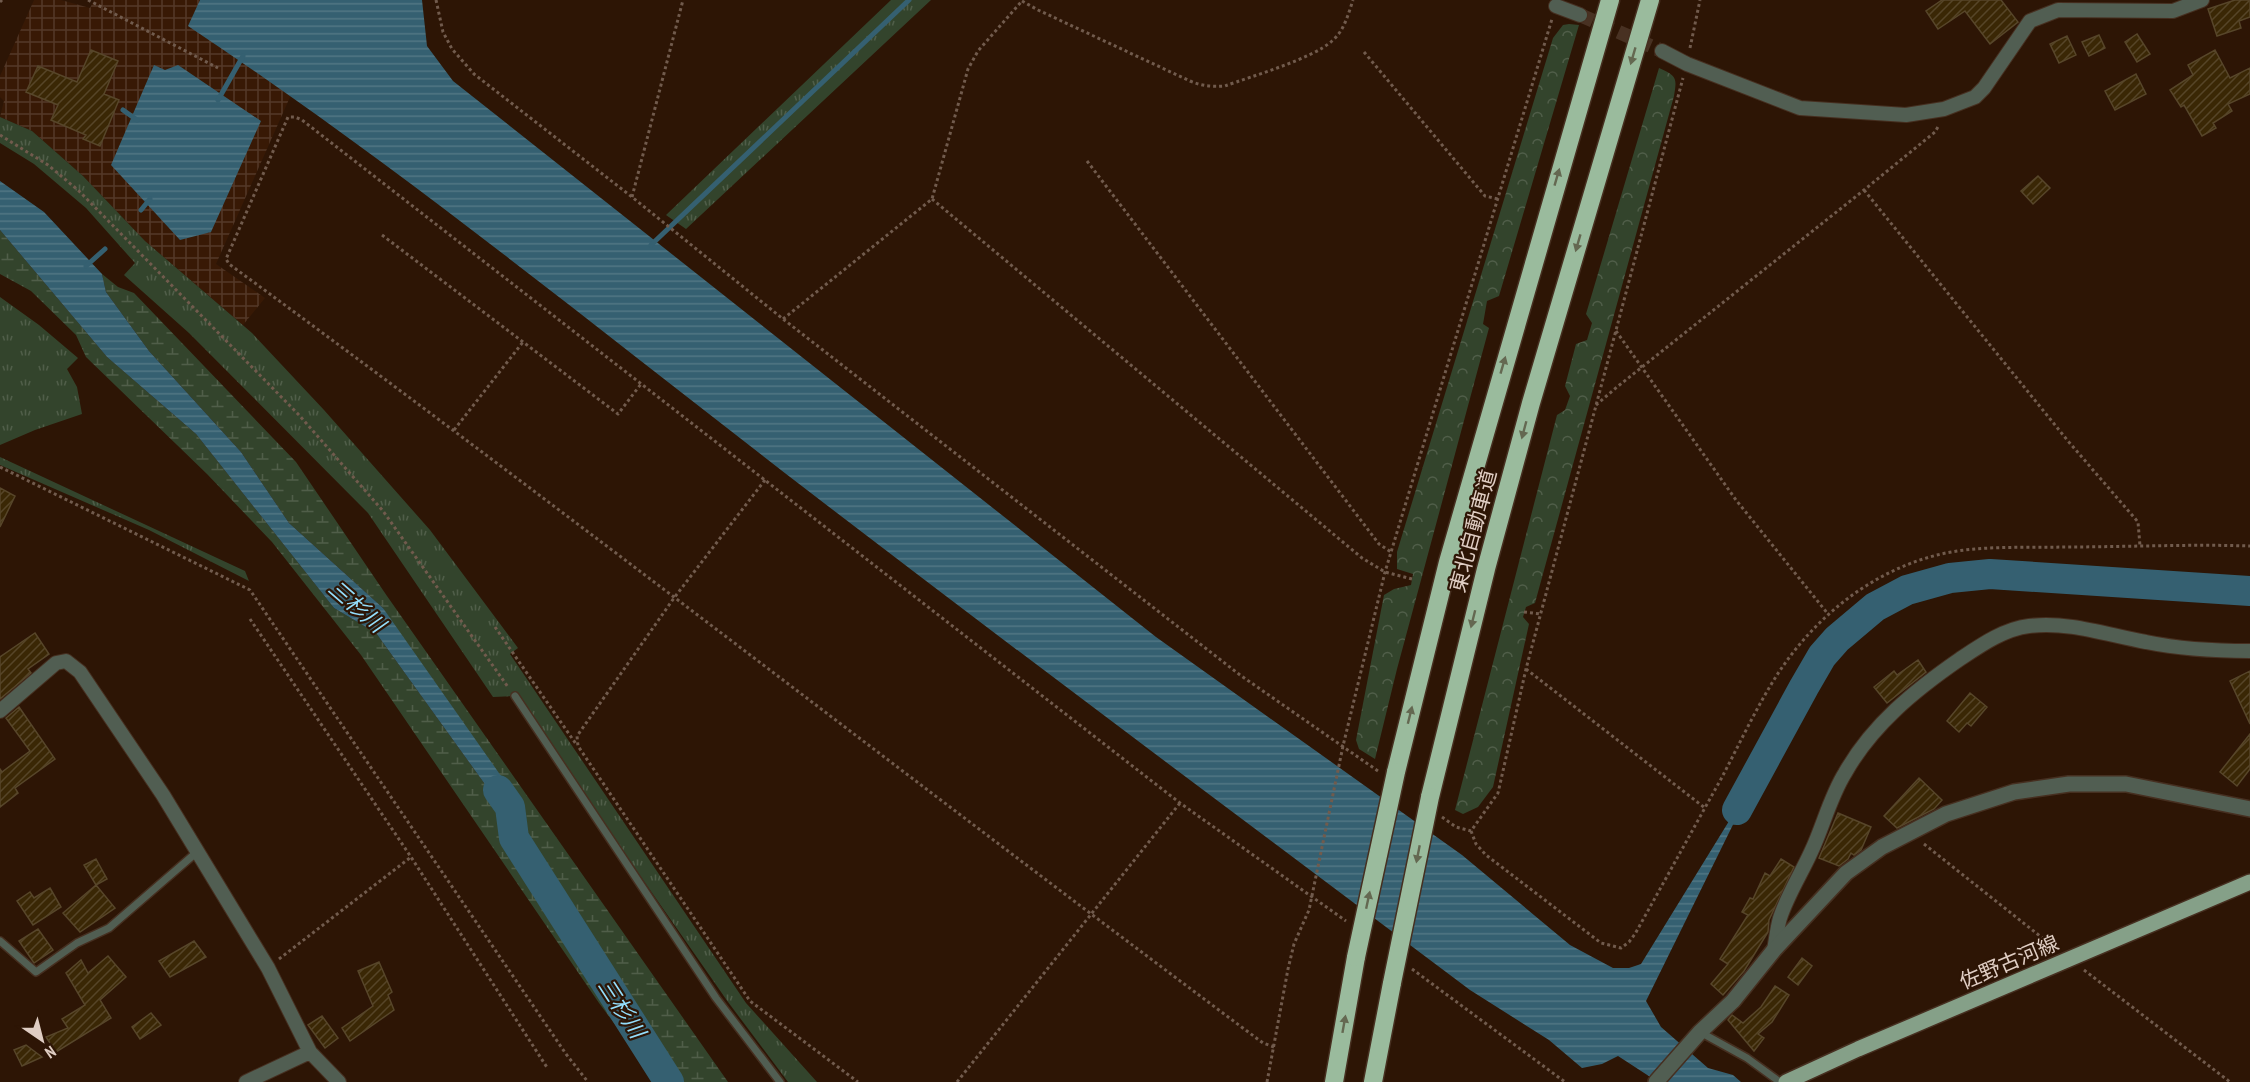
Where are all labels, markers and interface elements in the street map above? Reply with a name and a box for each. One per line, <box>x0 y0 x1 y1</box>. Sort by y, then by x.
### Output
one-way arrow <box>1628 47 1637 65</box>
one-way arrow <box>1553 168 1562 186</box>
one-way arrow <box>1573 234 1582 252</box>
one-way arrow <box>1499 355 1509 374</box>
one-way arrow <box>1518 421 1528 439</box>
street label: 東北自動車道 <box>1444 467 1502 595</box>
water label: 三杉川 <box>323 574 393 640</box>
one-way arrow <box>1468 610 1478 628</box>
one-way arrow <box>1406 706 1416 725</box>
one-way arrow <box>1413 845 1422 864</box>
one-way arrow <box>1364 891 1374 909</box>
street label: 佐野古河線 <box>1955 929 2063 995</box>
water label: 三杉川 <box>592 973 653 1045</box>
north arrow <box>12 1010 72 1070</box>
one-way arrow <box>1340 1015 1349 1034</box>
text: N <box>41 1042 60 1063</box>

